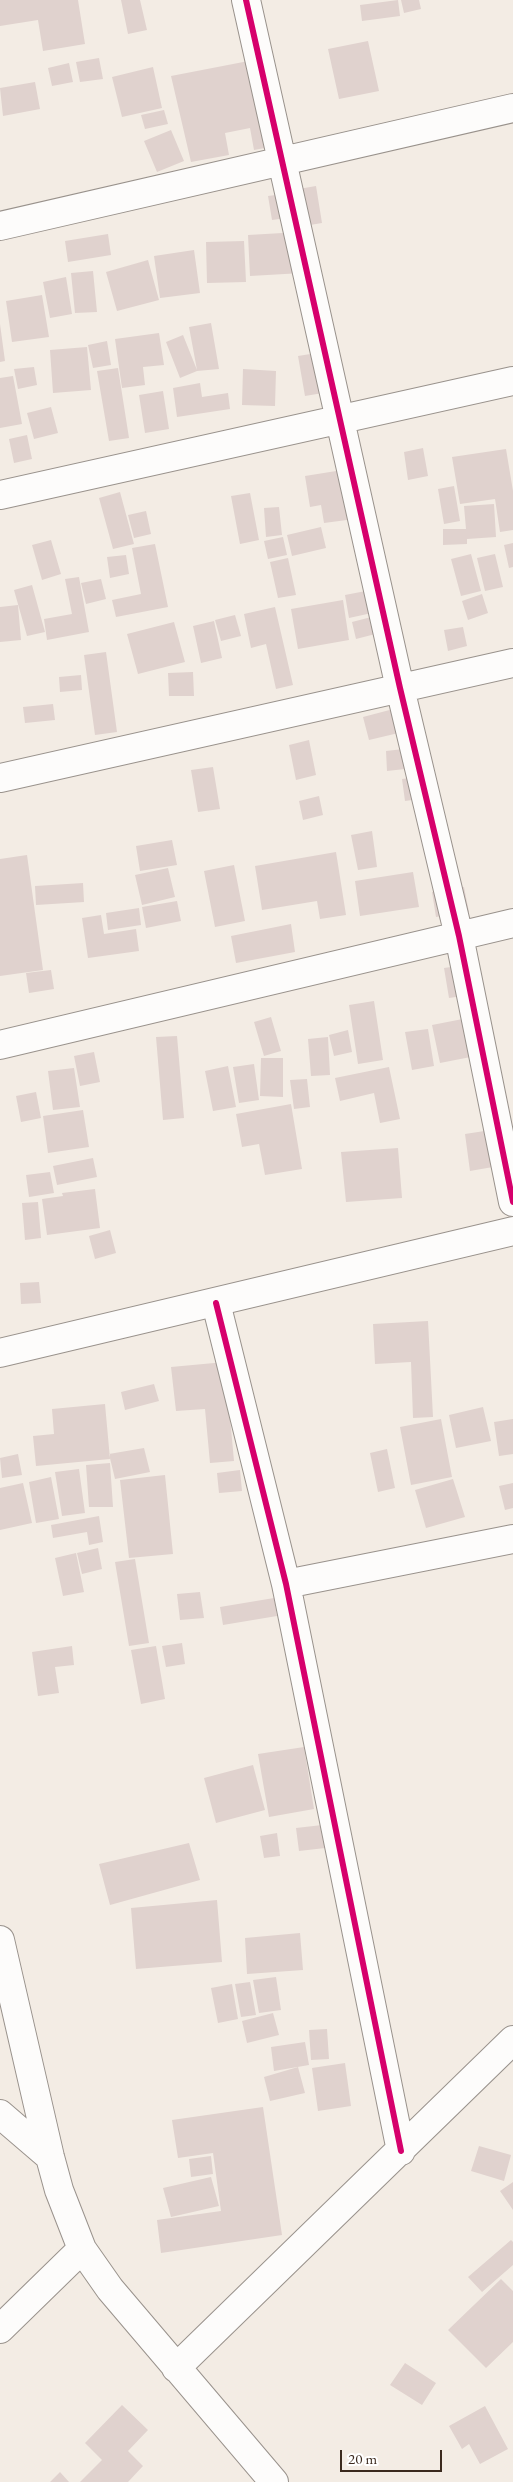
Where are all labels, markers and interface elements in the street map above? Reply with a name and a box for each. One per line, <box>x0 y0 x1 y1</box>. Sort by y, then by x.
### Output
scale bar <box>343 2440 446 2472</box>
text: 20 m <box>348 2449 377 2468</box>

